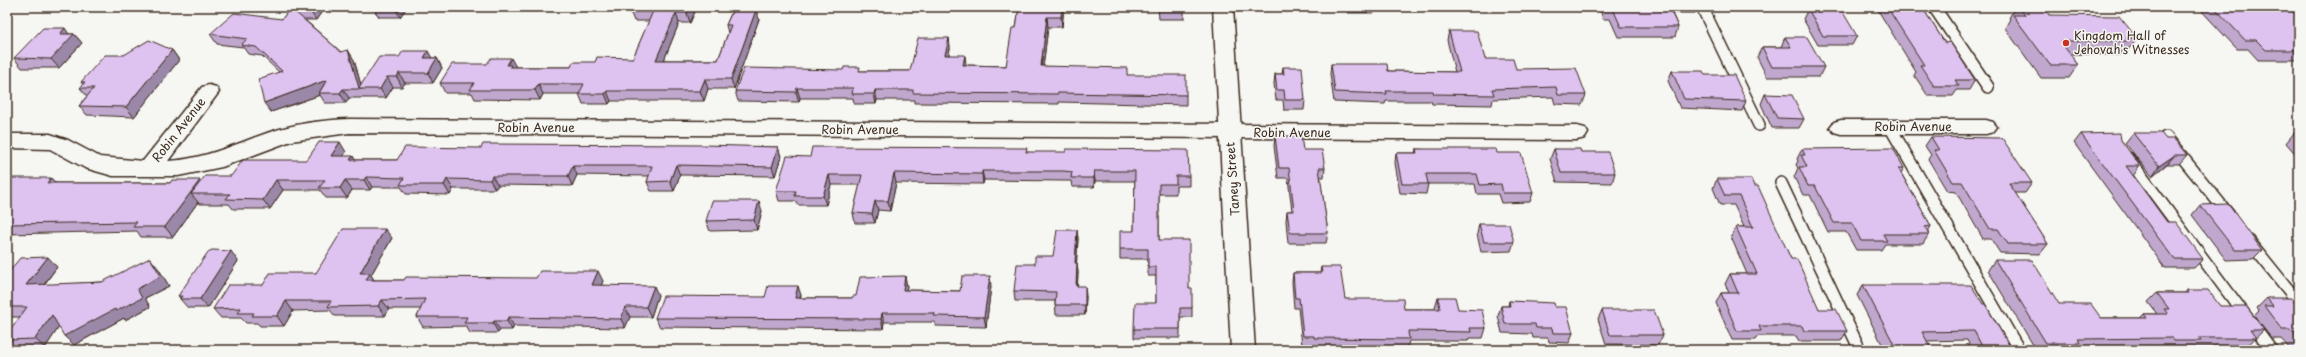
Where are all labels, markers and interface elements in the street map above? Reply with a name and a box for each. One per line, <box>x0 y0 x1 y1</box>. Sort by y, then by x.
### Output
place label: Kingdom Hall of Jehovah's Witnesses <box>2074 26 2189 58</box>
marker: Kingdom Hall of Jehovah's Witnesses <box>2061 38 2071 48</box>
street label: Robin Avenue <box>147 93 209 165</box>
street label: Robin Avenue <box>1874 117 1952 135</box>
street label: Robin Avenue <box>497 118 575 136</box>
street label: Robin Avenue <box>821 120 899 138</box>
street label: Robin Avenue <box>1253 123 1331 141</box>
street label: Taney Street <box>1220 142 1244 216</box>

